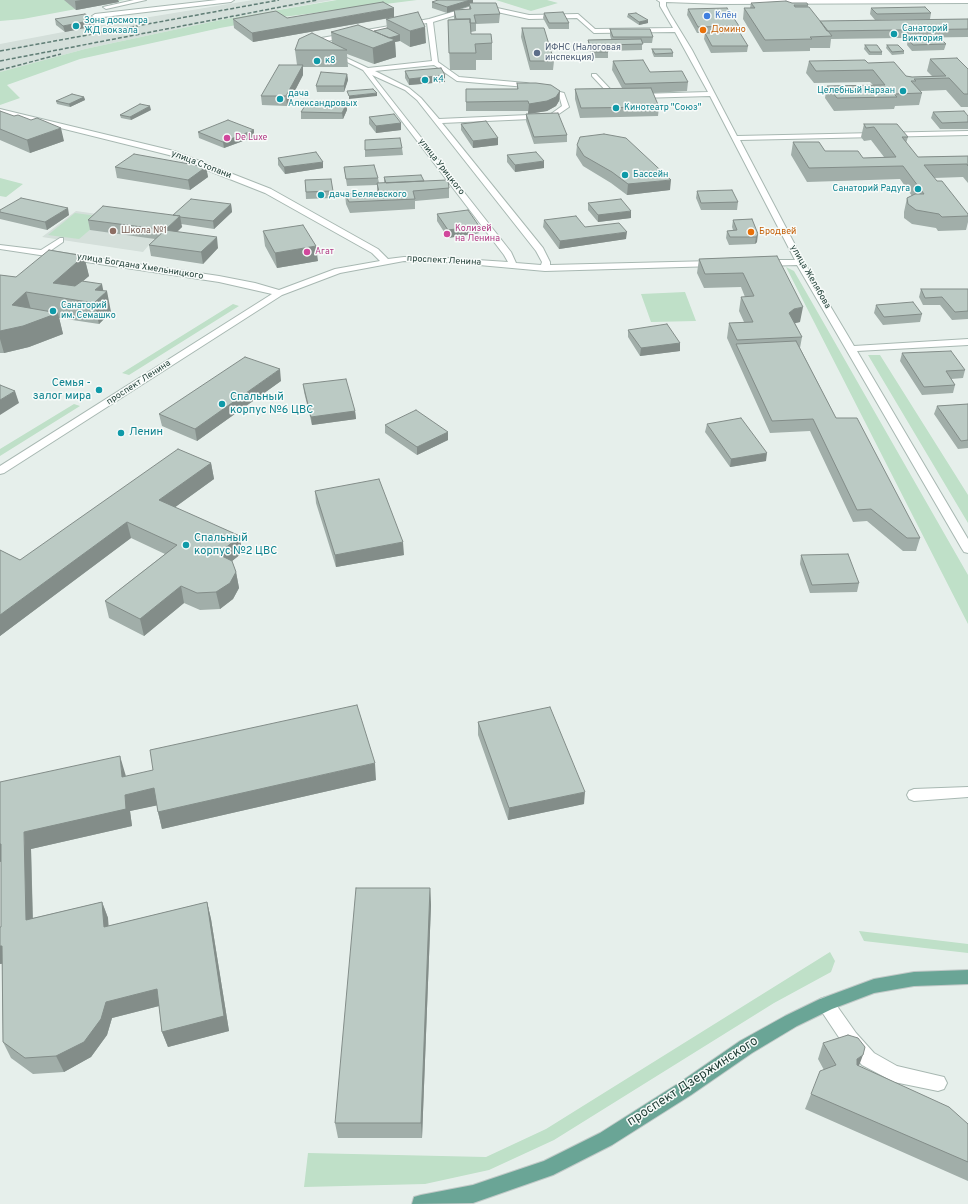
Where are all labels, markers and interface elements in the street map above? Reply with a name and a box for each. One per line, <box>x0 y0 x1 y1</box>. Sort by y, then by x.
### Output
marker: Клён <box>702 11 712 21</box>
place label: Клён <box>715 11 737 21</box>
place label: Зона досмотра ЖД вокзала <box>84 16 148 37</box>
marker: Зона досмотра ЖД вокзала <box>71 21 81 31</box>
place label: Санаторий Виктория <box>902 24 948 45</box>
marker: Домино <box>698 25 708 35</box>
place label: Домино <box>711 25 746 35</box>
marker: Санаторий Виктория <box>889 29 899 39</box>
place label: ИФНС (Налоговая инспекция) <box>545 43 621 64</box>
marker: ИФНС (Налоговая инспекция) <box>532 48 542 58</box>
marker: к8 <box>312 56 322 66</box>
place label: к8 <box>325 56 335 66</box>
marker: к4 <box>420 75 430 85</box>
place label: к4 <box>433 75 444 85</box>
place label: Целебный Нарзан <box>817 86 895 96</box>
marker: Целебный Нарзан <box>898 86 908 96</box>
place label: дача Александровых <box>288 89 357 110</box>
marker: дача Александровых <box>275 94 285 104</box>
marker: Кинотеатр "Союз" <box>611 103 621 113</box>
place label: Кинотеатр "Союз" <box>624 103 701 113</box>
marker: De Luxe <box>222 133 232 143</box>
place label: De Luxe <box>235 133 267 143</box>
street label: улица Урицкого <box>416 137 466 197</box>
street label: улица Стопани <box>169 149 233 181</box>
marker: Бассейн <box>620 170 630 180</box>
place label: Бассейн <box>633 170 668 180</box>
place label: Cанаторий Радуга <box>833 184 910 194</box>
marker: Cанаторий Радуга <box>913 184 923 194</box>
marker: дача Беляевского <box>316 190 326 200</box>
place label: дача Беляевского <box>329 190 407 200</box>
place label: Колизей на Ленина <box>455 224 500 245</box>
marker: Школа №1 <box>108 226 118 236</box>
place label: Школа №1 <box>121 226 167 236</box>
marker: Бродвей <box>746 227 756 237</box>
place label: Бродвей <box>759 227 796 237</box>
marker: Колизей на Ленина <box>442 229 452 239</box>
street label: улица Желябова <box>787 243 833 311</box>
marker: Агат <box>302 247 312 257</box>
place label: Агат <box>315 247 334 257</box>
street label: улица Богдана Хмельницкого <box>76 252 204 282</box>
street label: проспект Ленина <box>407 254 481 268</box>
place label: Санаторий им. Семашко <box>61 301 116 322</box>
marker: Санаторий им. Семашко <box>48 306 58 316</box>
street label: проспект Ленина <box>105 358 173 408</box>
place label: Семья - залог мира <box>33 377 91 403</box>
marker: Семья - залог мира <box>94 385 104 395</box>
place label: Спальный корпус №6 ЦВС <box>230 391 313 417</box>
marker: Спальный корпус №6 ЦВС <box>217 399 227 409</box>
place label: Ленин <box>129 426 163 440</box>
marker: Ленин <box>116 428 126 438</box>
place label: Спальный корпус №2 ЦВС <box>194 532 277 558</box>
marker: Спальный корпус №2 ЦВС <box>181 540 191 550</box>
street label: проспект Дзержинского <box>625 1034 761 1130</box>

